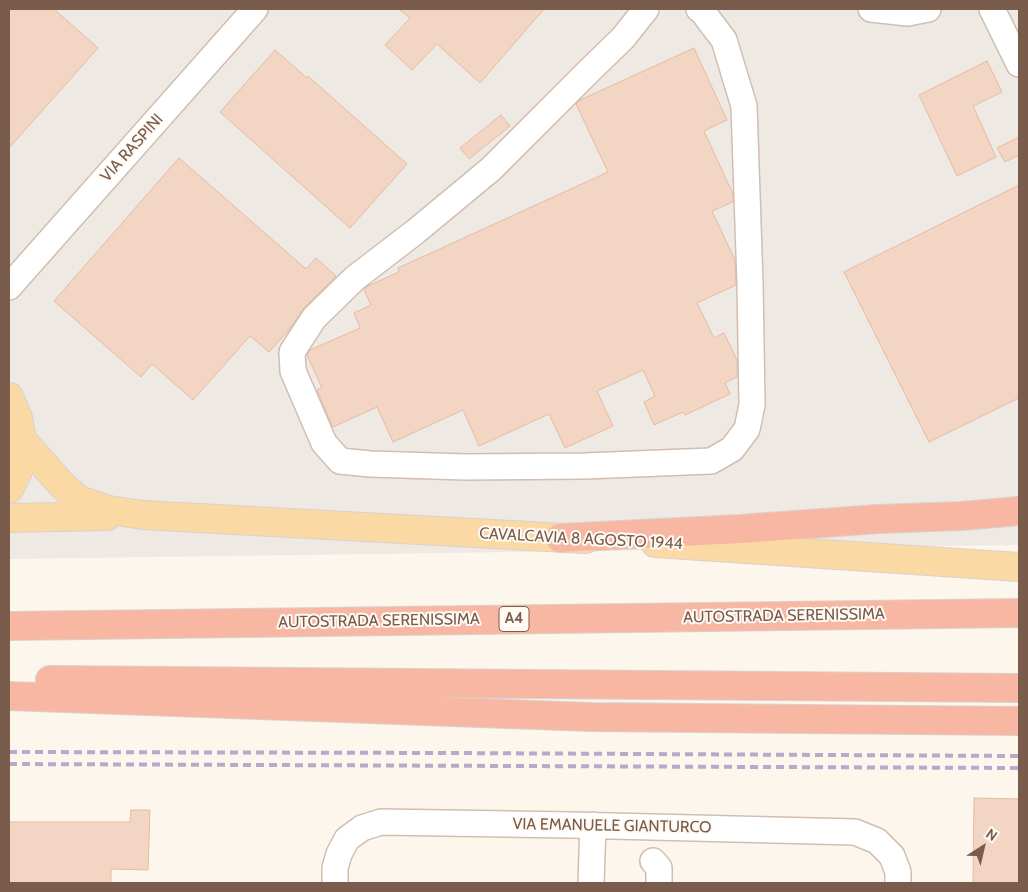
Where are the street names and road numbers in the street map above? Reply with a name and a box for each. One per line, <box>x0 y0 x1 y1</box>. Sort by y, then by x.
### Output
street label: VIA RASPINI <box>97 110 167 186</box>
street label: CAVALCAVIA 8 AGOSTO 1944 <box>479 524 683 554</box>
street label: AUTOSTRADA SERENISSIMA <box>683 605 885 627</box>
road number: A4 <box>499 606 529 632</box>
street label: AUTOSTRADA SERENISSIMA <box>278 610 480 632</box>
street label: VIA EMANUELE GIANTURCO <box>512 815 712 837</box>

